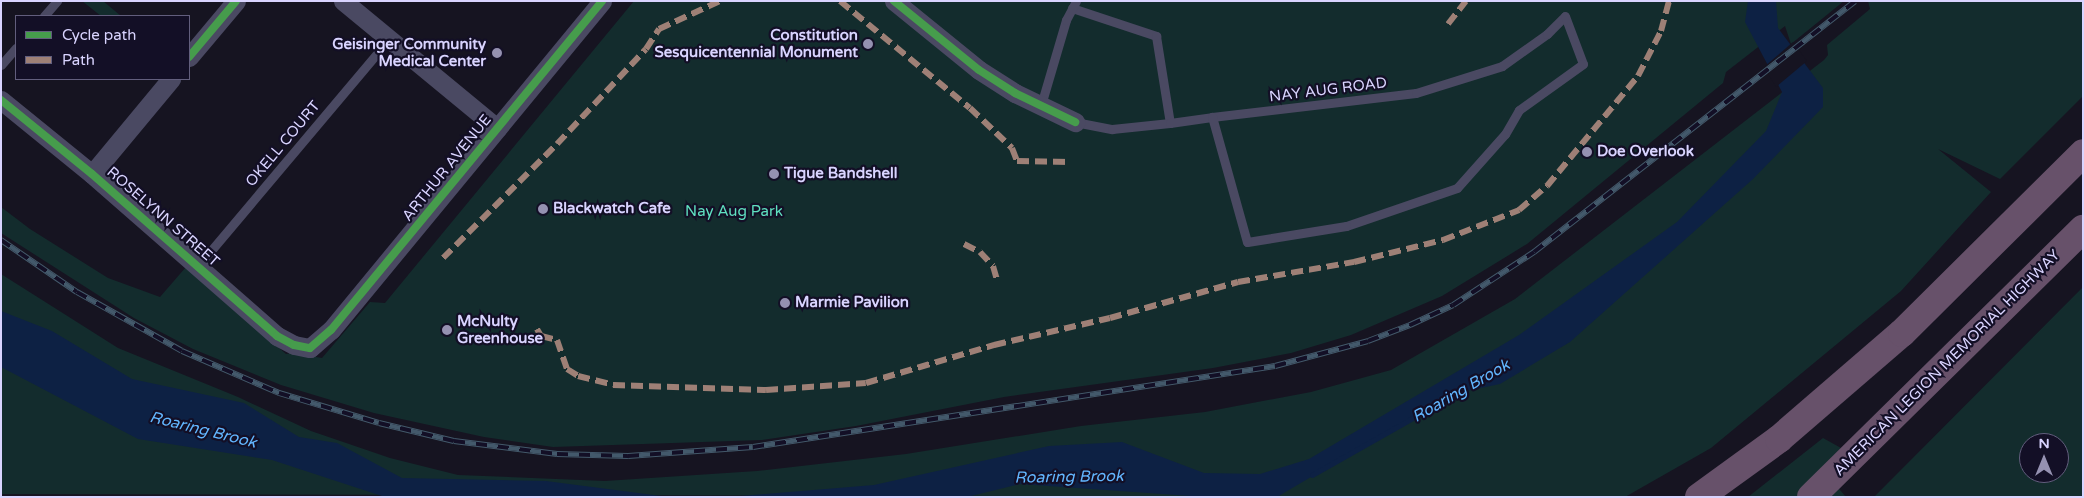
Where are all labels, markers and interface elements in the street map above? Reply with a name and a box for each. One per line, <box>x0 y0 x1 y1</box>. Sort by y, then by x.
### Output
legend <box>15 15 190 80</box>
text: Cycle path <box>62 26 136 44</box>
place label: Constitution Sesquicentennial Monument <box>655 26 858 61</box>
place label: Geisinger Community Medical Center <box>332 35 486 70</box>
marker: Constitution Sesquicentennial Monument <box>862 38 874 50</box>
marker: Geisinger Community Medical Center <box>490 46 504 60</box>
text: Path <box>62 51 95 69</box>
street label: NAY AUG ROAD <box>1268 74 1388 106</box>
street label: OKELL COURT <box>242 97 324 191</box>
street label: ARTHUR AVENUE <box>399 111 495 225</box>
place label: Doe Overlook <box>1597 143 1694 161</box>
marker: Doe Overlook <box>1581 146 1593 158</box>
street label: ROSELYNN STREET <box>103 163 223 271</box>
place label: Tigue Bandshell <box>784 165 897 183</box>
marker: Tigue Bandshell <box>768 168 780 180</box>
place label: Blackwatch Cafe <box>553 200 671 218</box>
marker: Blackwatch Cafe <box>537 203 549 215</box>
park label: Nay Aug Park <box>685 203 783 221</box>
street label: AMERICAN LEGION MEMORIAL HIGHWAY <box>1830 246 2064 480</box>
place label: Marmie Pavilion <box>795 294 909 312</box>
marker: Marmie Pavilion <box>779 297 791 309</box>
place label: McNulty Greenhouse <box>457 312 543 347</box>
marker: McNulty Greenhouse <box>441 324 453 336</box>
water label: Roaring Brook <box>1409 355 1513 427</box>
water label: Roaring Brook <box>148 407 258 453</box>
north arrow <box>2019 433 2069 483</box>
water label: Roaring Brook <box>1014 466 1124 488</box>

